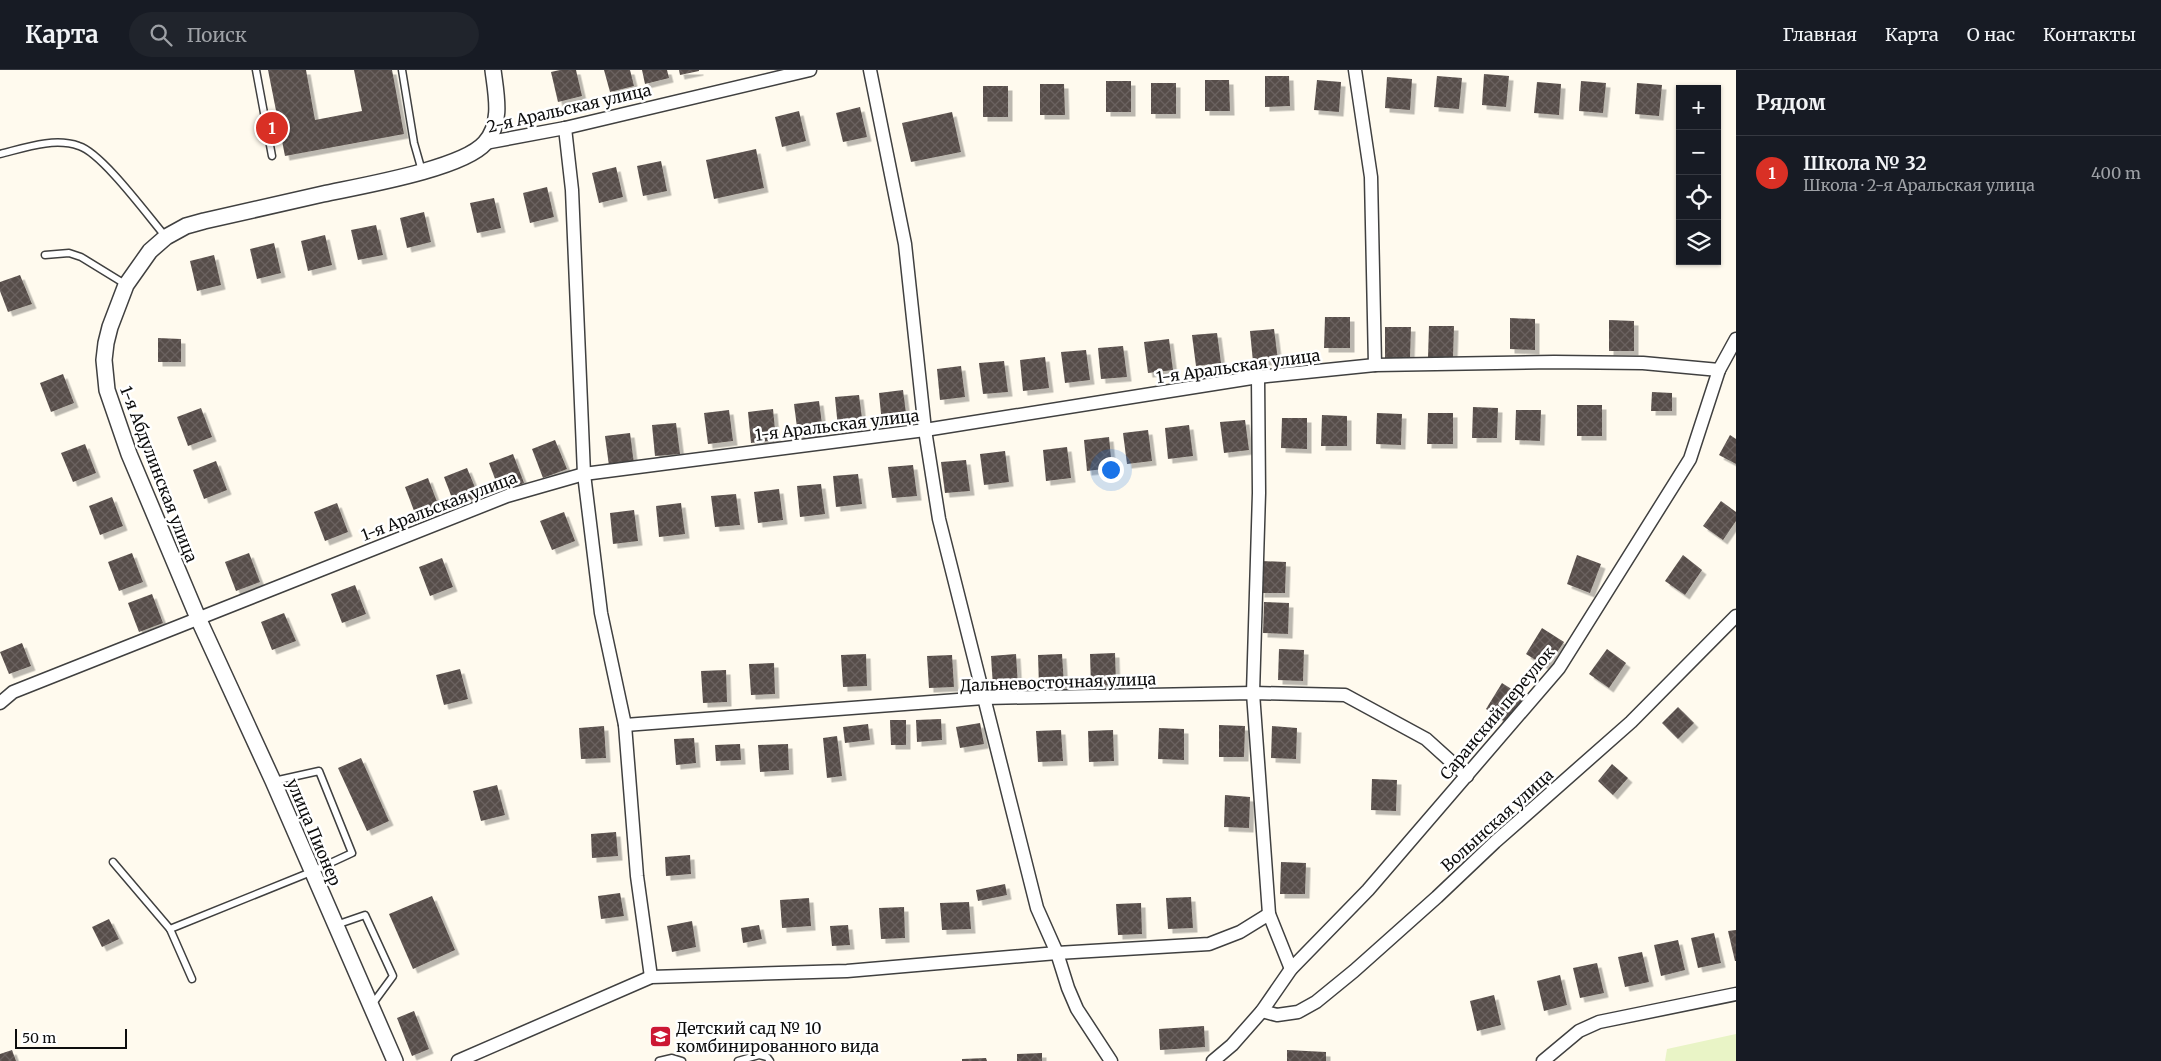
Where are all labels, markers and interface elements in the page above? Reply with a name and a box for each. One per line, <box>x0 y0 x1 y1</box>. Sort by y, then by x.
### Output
search box <box>129 12 479 57</box>
text: Карта <box>25 19 99 50</box>
icon: search <box>147 21 175 49</box>
text: Поиск <box>187 23 247 47</box>
text: Главная <box>1782 23 1857 46</box>
text: Карта <box>1885 23 1939 46</box>
text: О нас <box>1967 23 2015 46</box>
text: Контакты <box>2043 23 2136 46</box>
street label: 2-я Аральская улица <box>485 79 653 137</box>
map controls <box>1676 85 1721 265</box>
button: + <box>1676 85 1721 130</box>
text: Рядом <box>1756 89 1826 116</box>
pin: 1 <box>256 109 288 147</box>
button: − <box>1676 130 1721 175</box>
text: Школа № 32 <box>1803 151 1927 175</box>
text: 1 <box>1768 163 1776 183</box>
text: 400 m <box>2091 163 2141 183</box>
button: locate <box>1676 175 1721 220</box>
text: Школа · 2-я Аральская улица <box>1803 175 2035 195</box>
button: layers <box>1676 220 1721 265</box>
street label: 1-я Аральская улица <box>1155 345 1322 387</box>
street label: 1-я Абдулинская улица <box>116 383 202 565</box>
street label: 1-я Аральская улица <box>754 405 921 445</box>
your location <box>1098 457 1124 483</box>
street label: 1-я Аральская улица <box>358 467 520 545</box>
street label: Саранский переулок <box>1435 642 1559 784</box>
street label: Дальневосточная улица <box>960 669 1157 695</box>
street label: Волынская улица <box>1437 764 1557 876</box>
street label: улица Пионер <box>282 775 346 889</box>
place label: Детский сад № 10 комбинированного вида <box>676 1018 880 1056</box>
school or university icon: Детский сад № 10 комбинированного вида <box>648 1025 672 1049</box>
scale bar <box>15 1026 128 1049</box>
text: 50 m <box>22 1029 56 1047</box>

